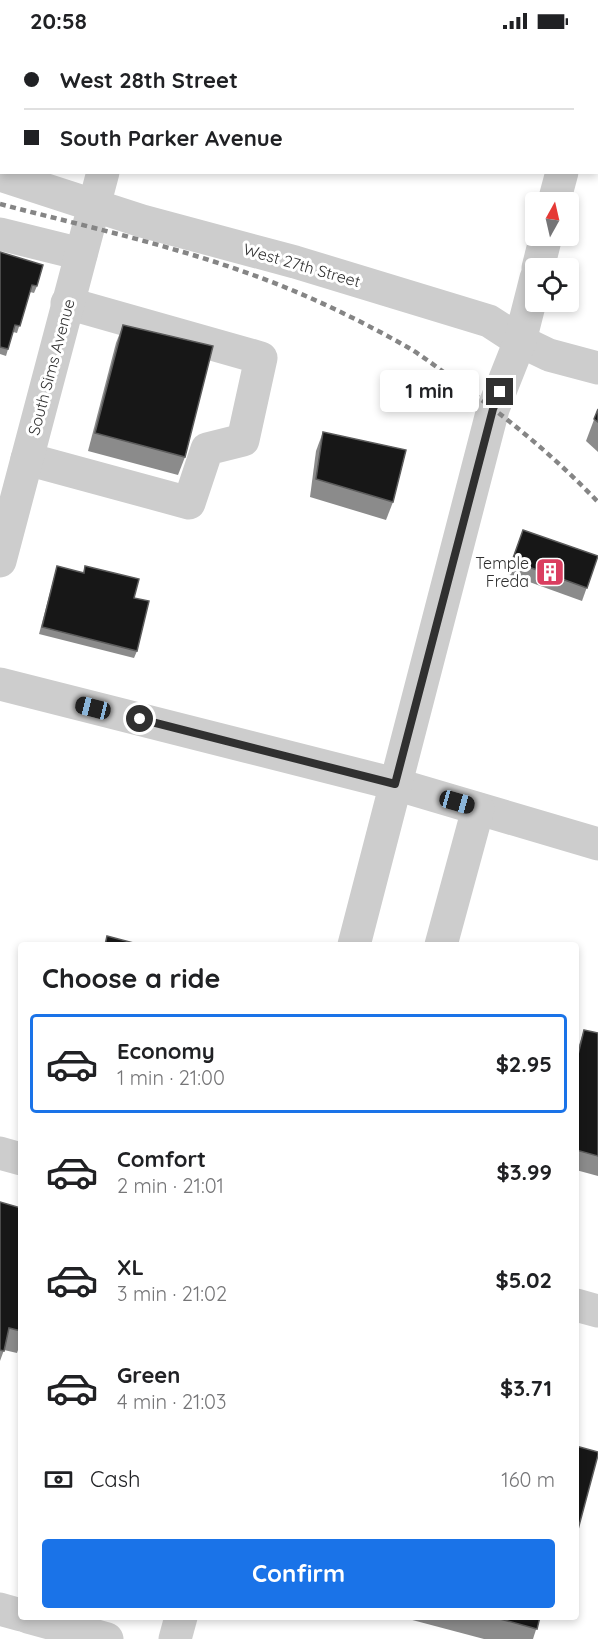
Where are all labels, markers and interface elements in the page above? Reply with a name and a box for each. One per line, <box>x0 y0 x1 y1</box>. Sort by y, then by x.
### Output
text: 20:58 <box>30 7 87 35</box>
text: West 28th Street <box>60 66 238 94</box>
text: South Parker Avenue <box>60 124 283 152</box>
north arrow <box>525 192 579 246</box>
map controls <box>525 192 579 312</box>
street label: West 27th Street <box>241 239 363 291</box>
button: locate <box>525 258 579 312</box>
street label: South Sims Avenue <box>23 297 79 437</box>
callout: 1 min <box>380 371 479 413</box>
text: 1 min <box>405 378 454 403</box>
route end <box>486 378 513 405</box>
place label: Temple Freda <box>475 553 529 591</box>
building icon: Temple Freda <box>534 556 566 588</box>
car <box>73 695 113 721</box>
route start <box>126 705 153 732</box>
car <box>437 788 477 816</box>
text: Choose a ride <box>42 961 220 995</box>
icon: car <box>45 1037 99 1091</box>
text: Economy <box>117 1037 215 1065</box>
text: $2.95 <box>496 1050 552 1078</box>
text: 1 min · 21:00 <box>117 1065 225 1090</box>
icon: car <box>45 1145 99 1199</box>
text: Comfort <box>117 1145 206 1173</box>
text: $3.99 <box>497 1158 552 1186</box>
text: 2 min · 21:01 <box>117 1173 224 1198</box>
icon: car <box>45 1253 99 1307</box>
text: XL <box>117 1253 144 1281</box>
text: $5.02 <box>496 1266 552 1294</box>
text: 3 min · 21:02 <box>117 1281 227 1306</box>
icon: car <box>45 1361 99 1415</box>
text: Green <box>117 1361 180 1389</box>
text: $3.71 <box>500 1374 552 1402</box>
text: 4 min · 21:03 <box>117 1389 227 1414</box>
icon: cash <box>42 1463 75 1496</box>
text: Cash <box>90 1465 141 1493</box>
text: 160 m <box>501 1467 555 1492</box>
button: Confirm <box>42 1539 555 1608</box>

